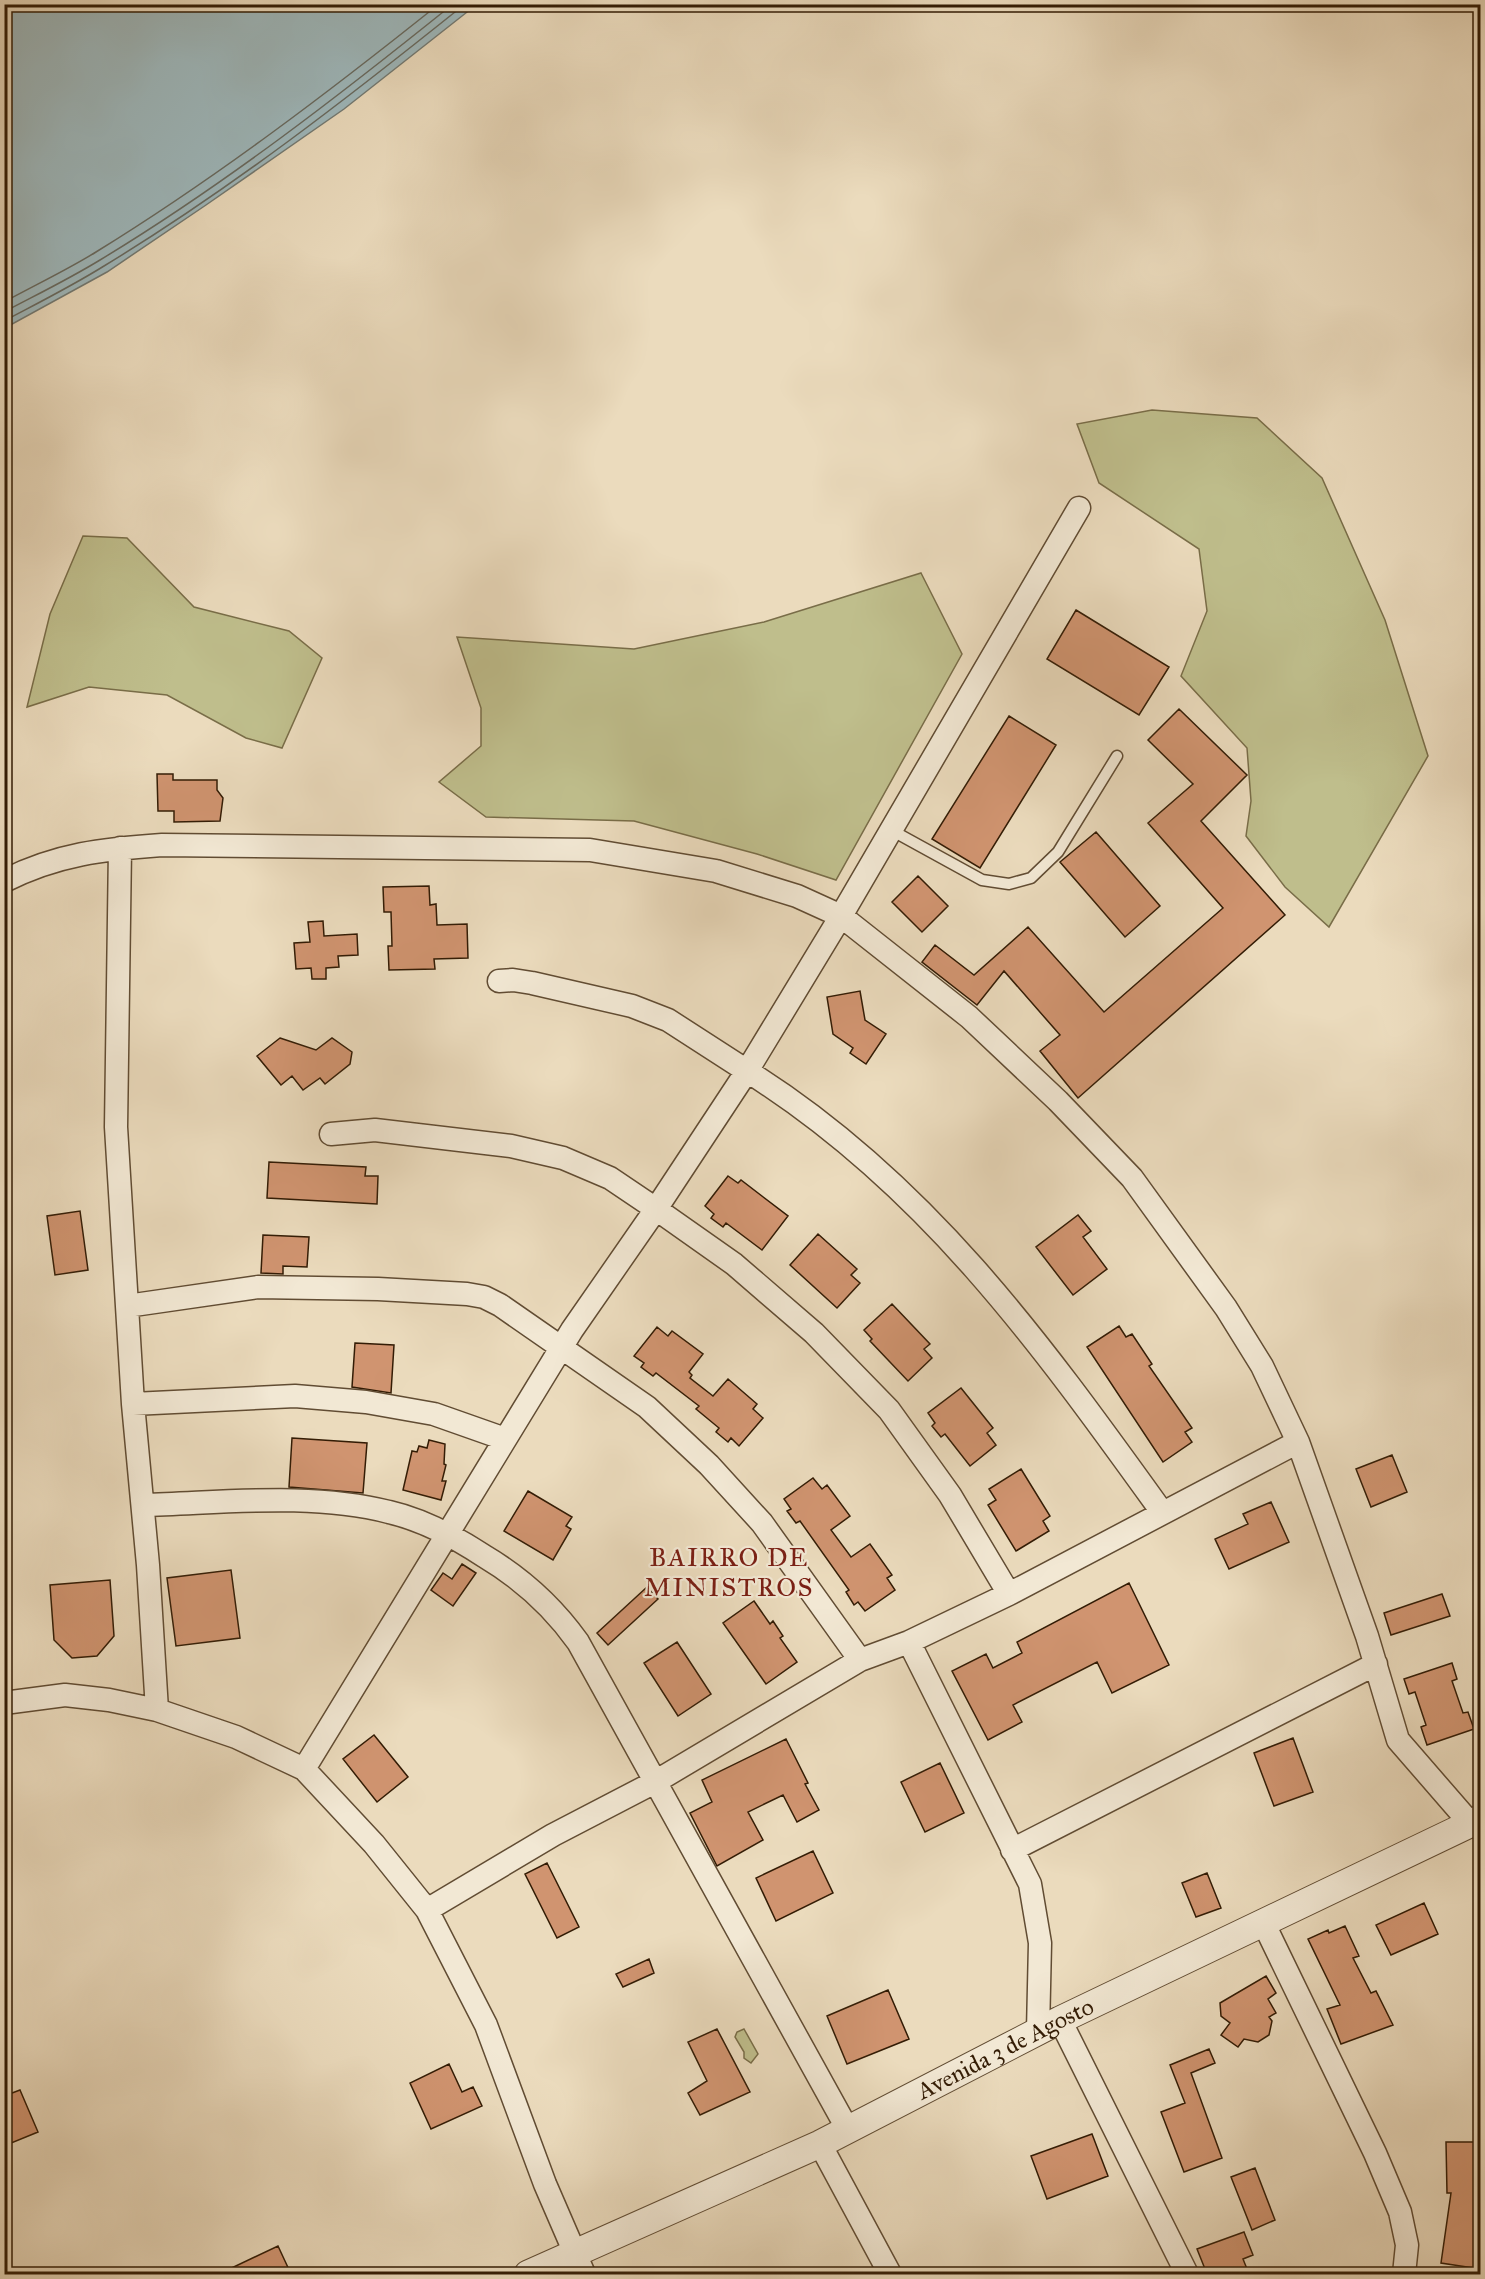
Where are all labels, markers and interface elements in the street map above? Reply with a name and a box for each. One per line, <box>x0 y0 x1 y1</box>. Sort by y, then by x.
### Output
district label: BAIRRO DE MINISTROS <box>644 1541 814 1603</box>
street label: Avenida 3 de Agosto <box>911 1991 1098 2107</box>

